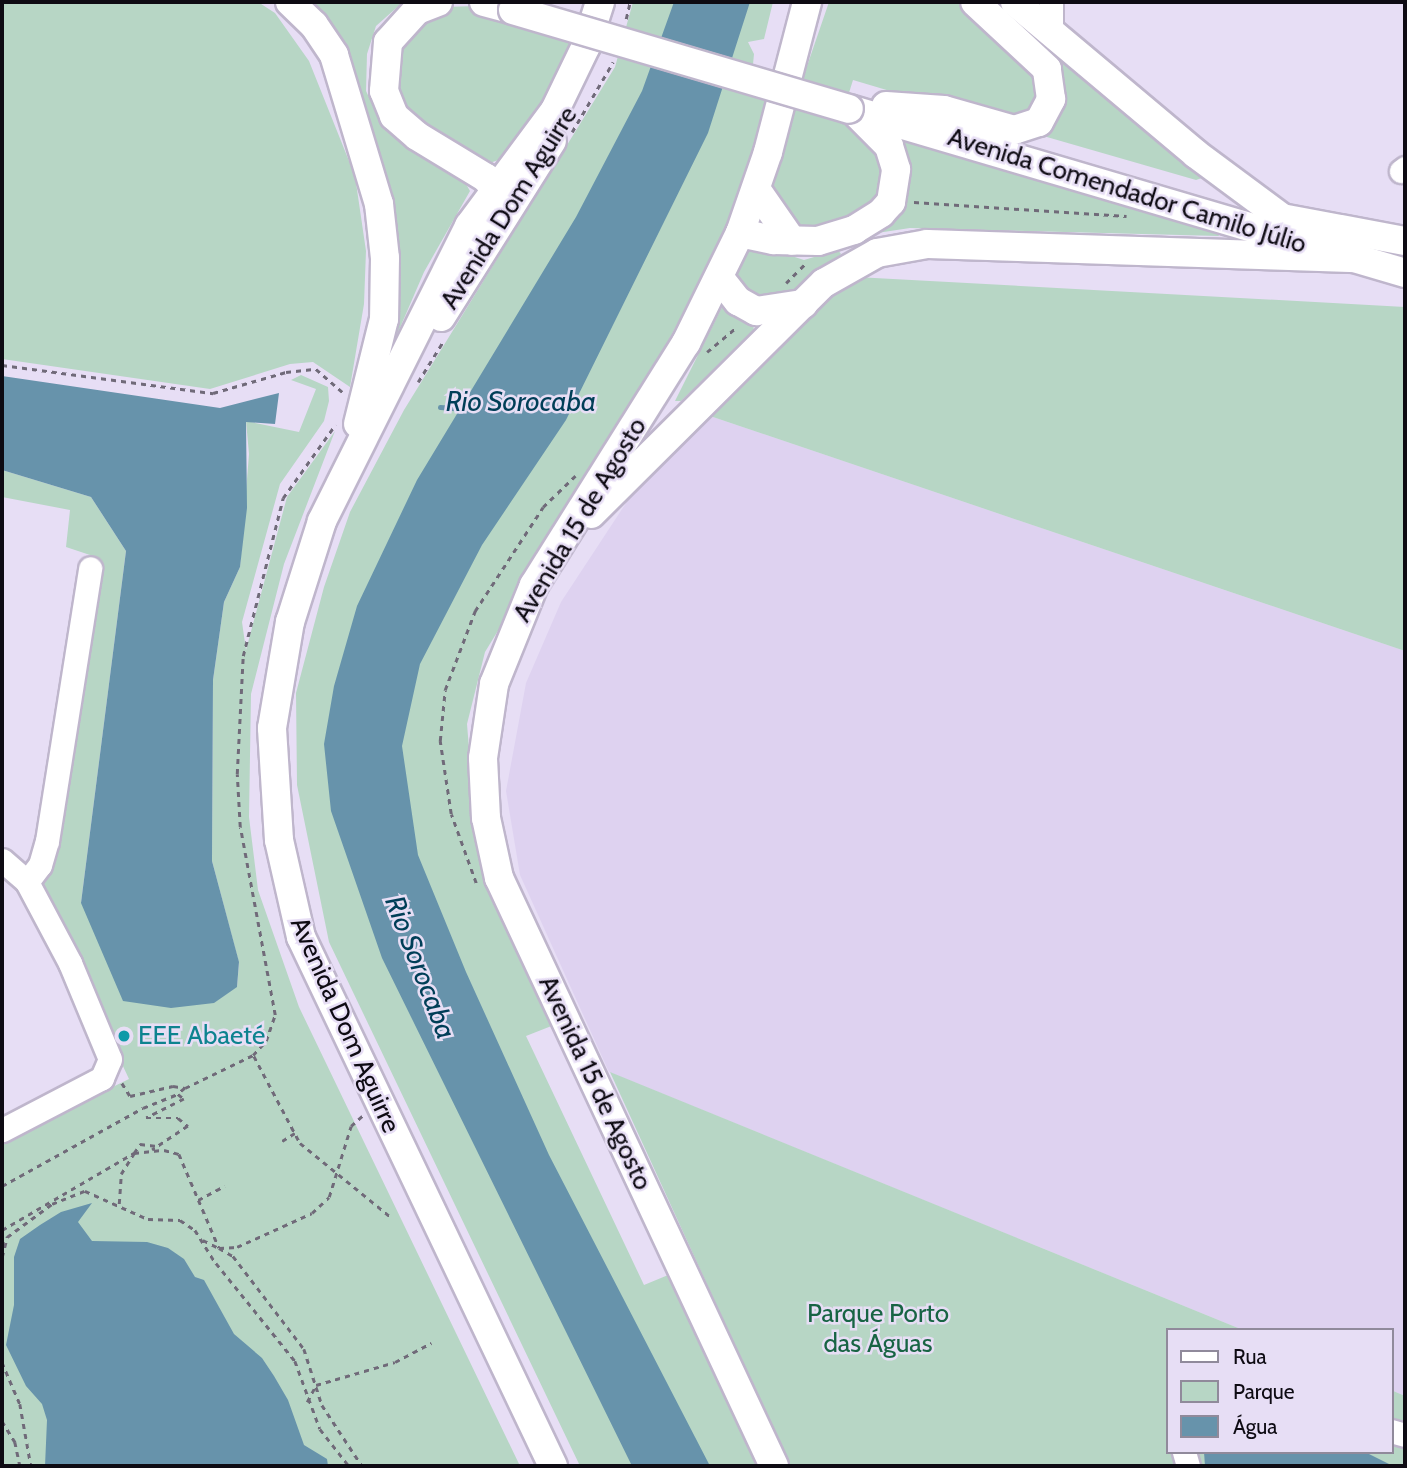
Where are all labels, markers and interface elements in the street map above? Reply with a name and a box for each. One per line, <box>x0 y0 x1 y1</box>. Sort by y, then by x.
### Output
street label: Avenida Dom Aguirre <box>434 101 584 315</box>
street label: Avenida Comendador Camilo Júlio <box>944 122 1310 260</box>
water label: Rio Sorocaba <box>446 384 596 418</box>
street label: Avenida 15 de Agosto <box>507 412 653 628</box>
water label: Rio Sorocaba <box>378 891 464 1043</box>
street label: Avenida Dom Aguirre <box>283 912 407 1138</box>
street label: Avenida 15 de Agosto <box>532 971 658 1195</box>
place label: EEE Abaeté <box>138 1020 265 1052</box>
marker: EEE Abaeté <box>116 1028 132 1044</box>
park label: Parque Porto das Águas <box>807 1298 949 1360</box>
legend <box>1166 1328 1393 1454</box>
text: Rua <box>1233 1344 1267 1369</box>
text: Parque <box>1233 1379 1295 1404</box>
text: Água <box>1233 1414 1277 1439</box>

